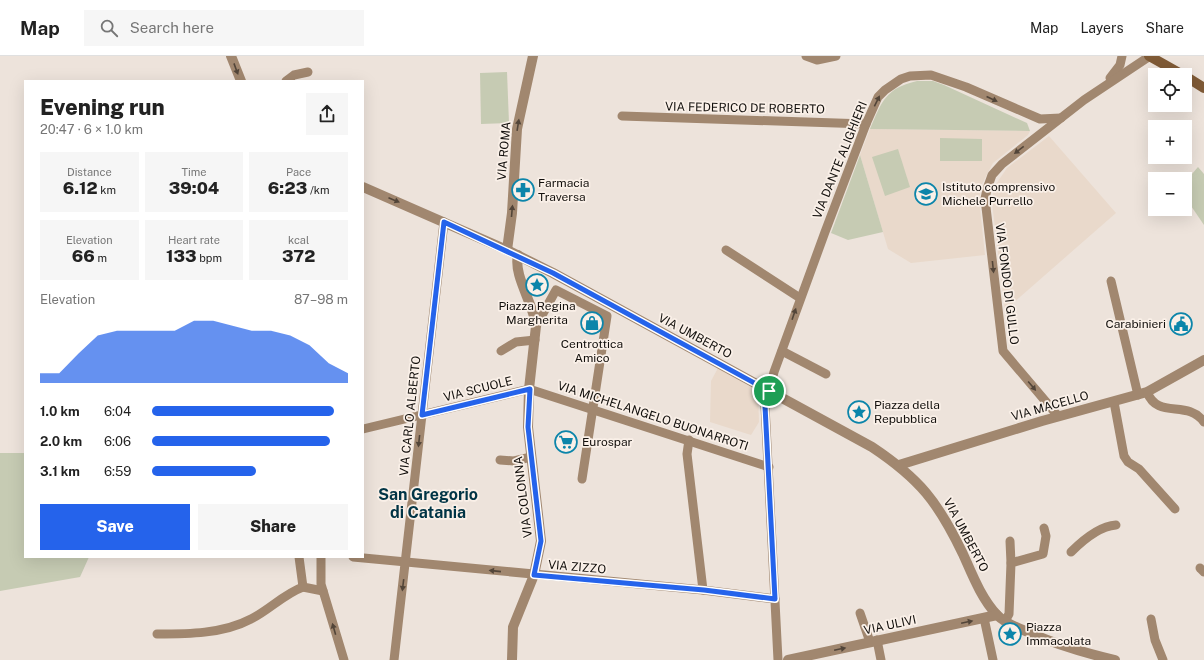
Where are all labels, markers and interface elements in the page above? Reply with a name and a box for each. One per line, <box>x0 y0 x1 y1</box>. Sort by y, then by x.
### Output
search box <box>84 10 364 46</box>
text: Map <box>20 17 60 39</box>
icon: search <box>98 17 120 39</box>
text: Search here <box>130 19 214 36</box>
text: Map <box>1030 20 1058 36</box>
text: Layers <box>1080 20 1124 36</box>
text: Share <box>1146 20 1184 36</box>
one-way arrow <box>233 63 239 75</box>
map controls <box>1148 68 1192 216</box>
button: locate <box>1148 68 1192 112</box>
button: share <box>306 93 348 135</box>
text: Evening run <box>40 94 165 120</box>
one-way arrow <box>874 96 880 107</box>
one-way arrow <box>987 96 998 102</box>
street label: VIA DANTE ALIGHIERI <box>810 99 870 221</box>
street label: VIA FEDERICO DE ROBERTO <box>665 100 825 116</box>
one-way arrow <box>515 119 521 131</box>
button: + <box>1148 120 1192 164</box>
street label: VIA ROMA <box>494 121 514 181</box>
text: 20:47 · 6 × 1.0 km <box>40 122 143 137</box>
one-way arrow <box>1014 146 1025 155</box>
text: Distance <box>67 166 112 178</box>
text: Time <box>181 166 207 178</box>
text: Pace <box>286 166 311 178</box>
button: − <box>1148 172 1192 216</box>
place label: Farmacia Traversa <box>538 176 589 204</box>
pharmacy icon: Farmacia Traversa <box>510 177 536 203</box>
text: 6.12 <box>63 178 98 198</box>
text: 39:04 <box>169 178 219 198</box>
text: 6:23 <box>268 178 307 198</box>
place label: Istituto comprensivo Michele Purrello <box>942 180 1056 208</box>
school or university icon: Istituto comprensivo Michele Purrello <box>913 181 939 207</box>
text: km <box>98 184 116 196</box>
text: /km <box>307 184 330 196</box>
one-way arrow <box>388 198 400 204</box>
one-way arrow <box>509 205 516 217</box>
street label: VIA FONDO DI GULLO <box>993 223 1021 346</box>
text: Elevation <box>66 234 113 246</box>
text: Heart rate <box>168 234 220 246</box>
text: kcal <box>288 234 309 246</box>
text: 66 <box>72 246 95 266</box>
text: 133 <box>166 246 197 266</box>
text: 372 <box>282 246 315 266</box>
text: m <box>95 252 107 264</box>
text: bpm <box>197 252 222 264</box>
one-way arrow <box>990 261 996 273</box>
place icon: Piazza Regina Margherita <box>524 272 550 298</box>
text: Elevation <box>40 292 95 307</box>
text: 87–98 m <box>294 292 348 307</box>
place label: Piazza Regina Margherita <box>498 299 576 327</box>
one-way arrow <box>792 307 798 319</box>
shop icon: Centrottica Amico <box>579 310 605 336</box>
street label: VIA UMBERTO <box>656 311 734 361</box>
public building icon: Carabinieri <box>1168 311 1194 337</box>
place label: Carabinieri <box>1106 317 1166 331</box>
place label: Centrottica Amico <box>561 337 623 365</box>
street label: VIA CARLO ALBERTO <box>397 355 423 477</box>
street label: VIA SCUOLE <box>442 374 514 404</box>
pin <box>752 374 786 408</box>
street label: VIA MICHELANGELO BUONARROTI <box>556 378 750 454</box>
icon: arrive <box>758 380 780 402</box>
one-way arrow <box>1027 381 1036 392</box>
street label: VIA MACELLO <box>1010 388 1090 424</box>
place label: Piazza della Repubblica <box>874 398 940 426</box>
place icon: Piazza della Repubblica <box>846 399 872 425</box>
text: 1.0 km <box>40 404 80 419</box>
text: 6:04 <box>104 404 131 419</box>
supermarket icon: Eurospar <box>553 429 579 455</box>
text: 2.0 km <box>40 434 82 449</box>
text: 6:06 <box>104 434 131 449</box>
one-way arrow <box>416 435 422 447</box>
place label: Eurospar <box>582 435 633 449</box>
street label: VIA COLONNA <box>511 455 535 539</box>
text: 3.1 km <box>40 464 80 479</box>
text: 6:59 <box>104 464 131 479</box>
district label: San Gregorio di Catania <box>378 485 478 522</box>
street label: VIA UMBERTO <box>941 496 991 574</box>
button: Save <box>40 504 190 550</box>
button: Share <box>198 504 348 550</box>
street label: VIA ZIZZO <box>547 557 607 577</box>
one-way arrow <box>489 568 501 574</box>
one-way arrow <box>400 578 406 591</box>
street label: VIA ULIVI <box>863 613 917 637</box>
one-way arrow <box>961 618 973 624</box>
place label: Piazza Immacolata <box>1026 620 1091 648</box>
place icon: Piazza Immacolata <box>997 621 1023 647</box>
one-way arrow <box>331 622 337 634</box>
one-way arrow <box>834 645 846 651</box>

